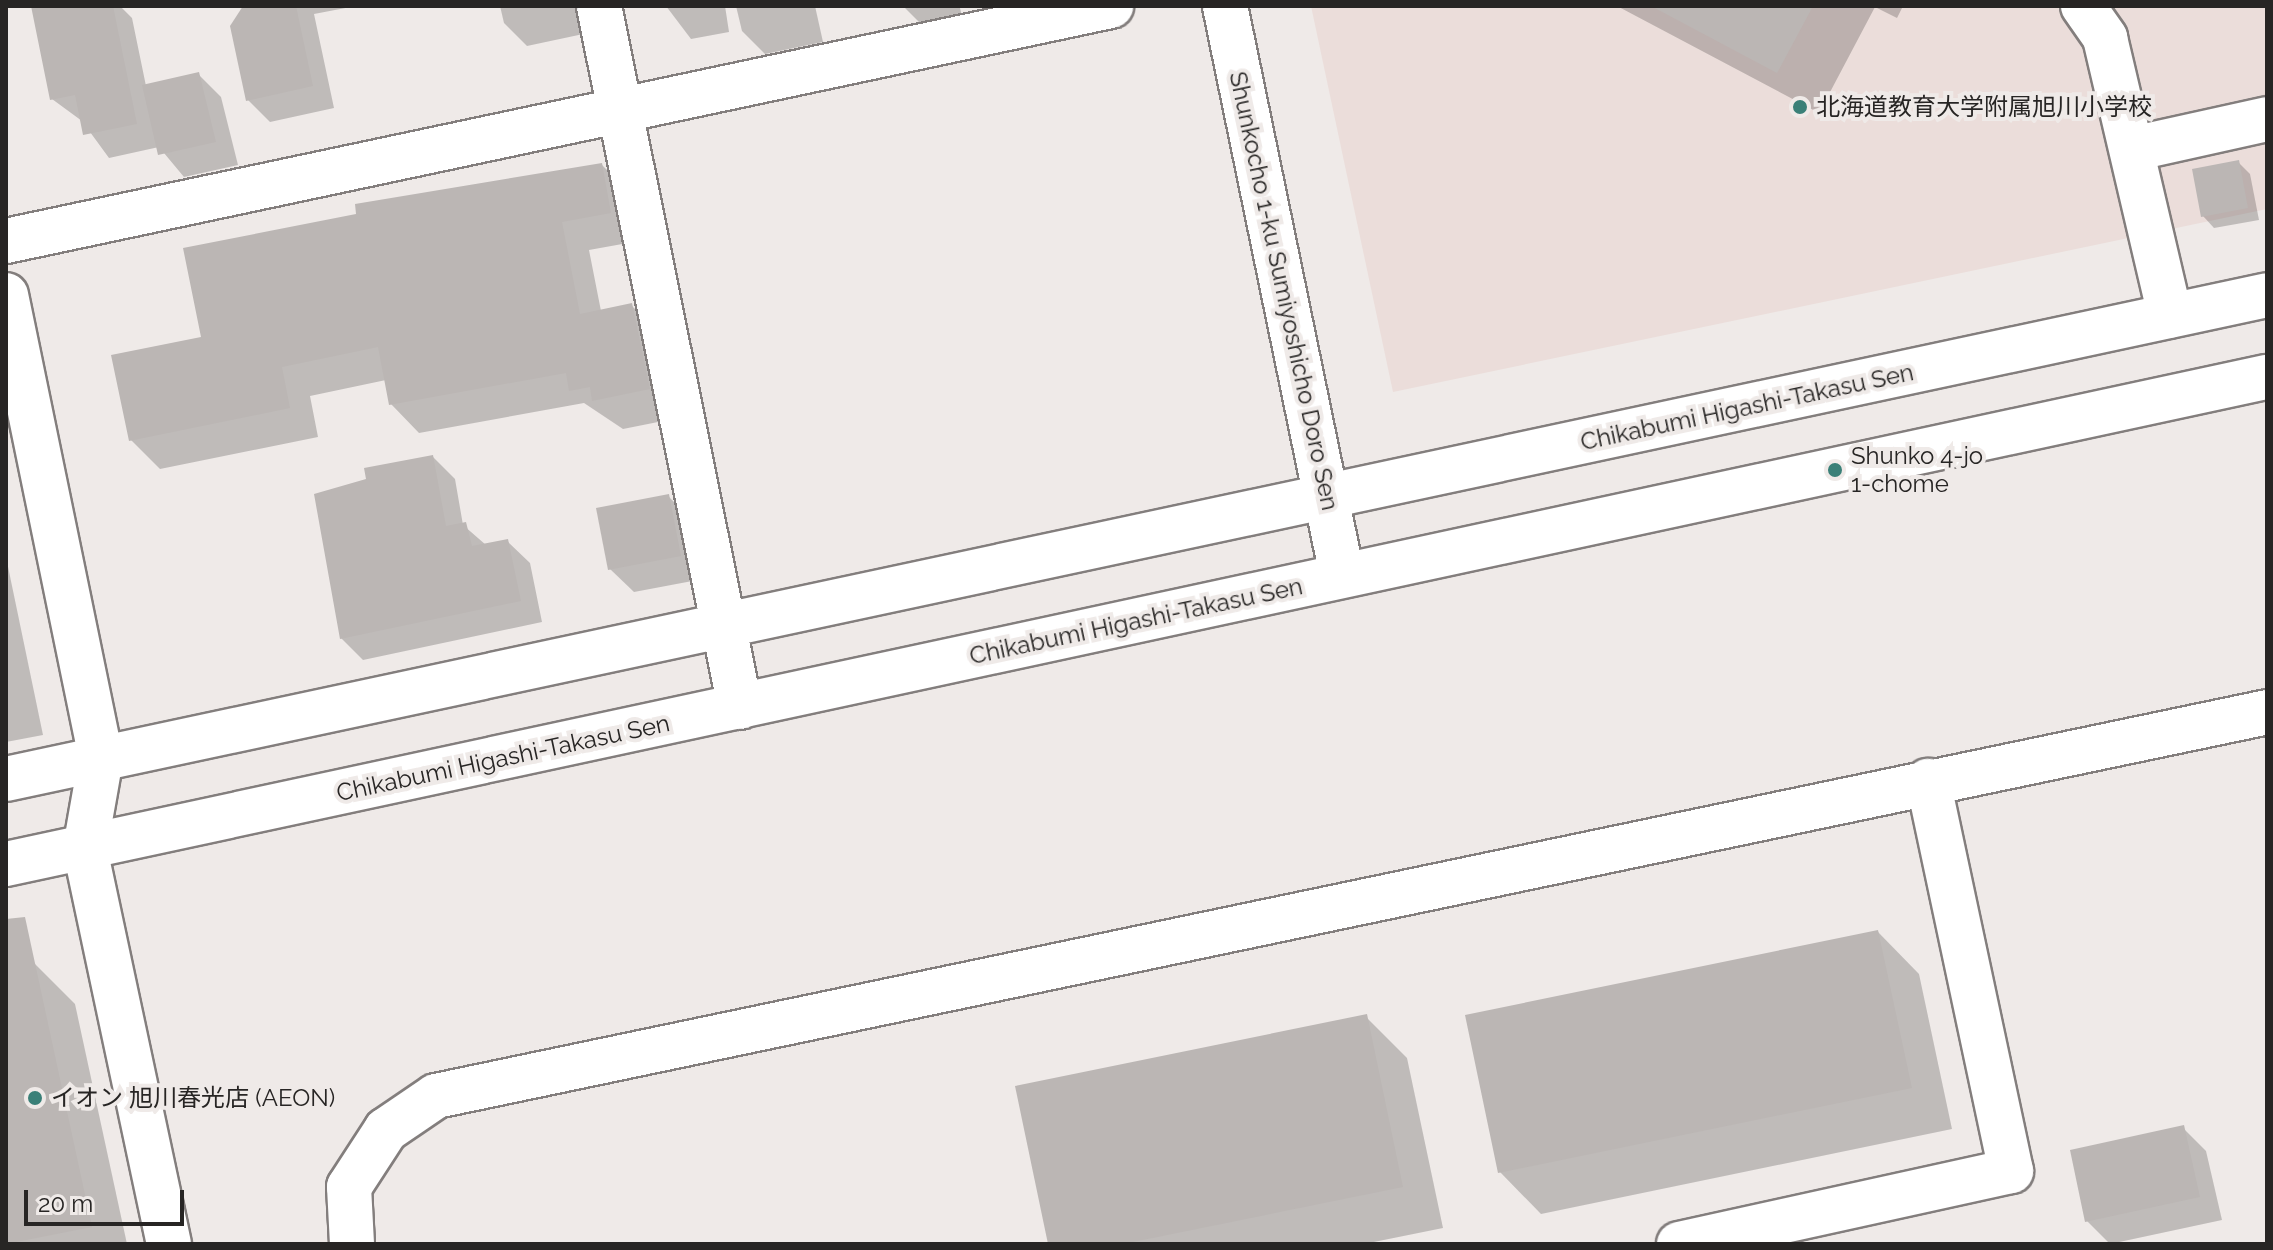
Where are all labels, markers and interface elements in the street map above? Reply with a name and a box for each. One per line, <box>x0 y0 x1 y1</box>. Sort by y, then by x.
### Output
street label: Shunkocho 1-ku Sumiyoshicho Doro Sen <box>1223 69 1345 513</box>
place label: 北海道教育大学附属旭川小学校 <box>1816 93 2152 121</box>
marker: 北海道教育大学附属旭川小学校 <box>1791 98 1809 116</box>
street label: Chikabumi Higashi-Takasu Sen <box>1578 358 1916 456</box>
place label: Shunko 4-jo 1-chome <box>1851 442 1983 498</box>
marker: Shunko 4-jo 1-chome <box>1826 461 1844 479</box>
street label: Chikabumi Higashi-Takasu Sen <box>967 572 1305 670</box>
street label: Chikabumi Higashi-Takasu Sen <box>334 709 672 807</box>
place label: イオン 旭川春光店 (AEON) <box>51 1084 335 1112</box>
marker: イオン 旭川春光店 (AEON) <box>26 1089 44 1107</box>
scale bar <box>28 1174 188 1224</box>
text: 20 m <box>38 1189 93 1218</box>

